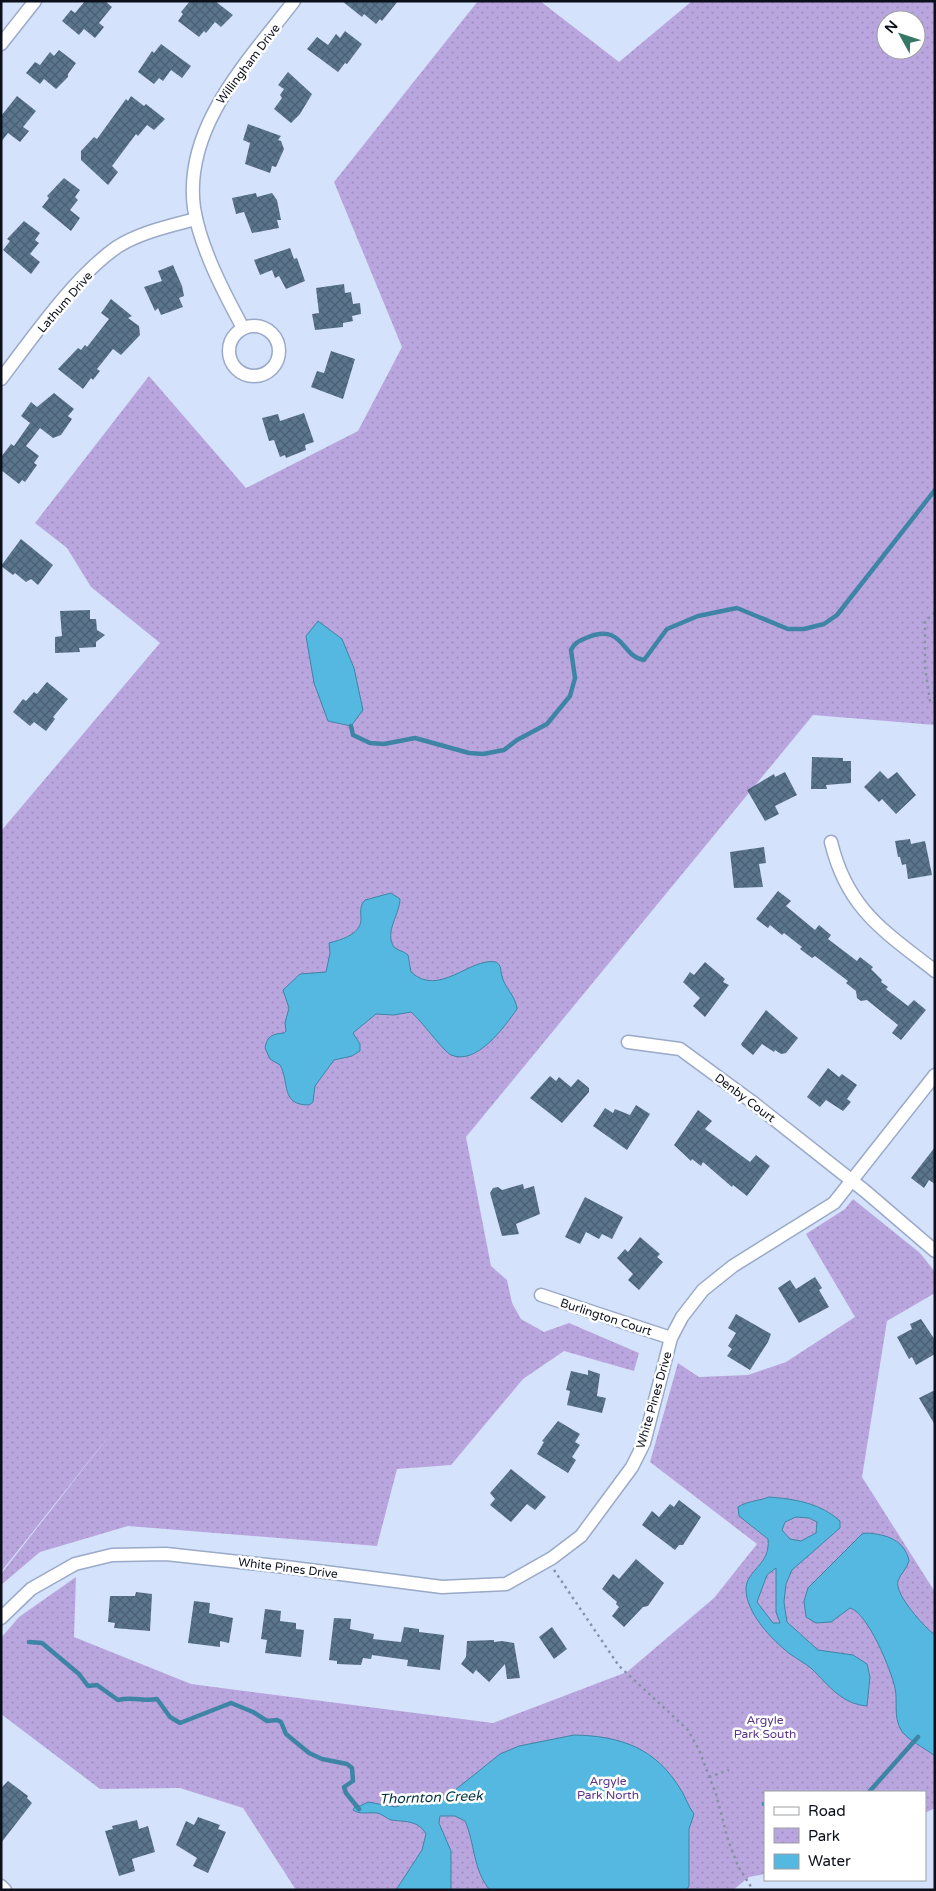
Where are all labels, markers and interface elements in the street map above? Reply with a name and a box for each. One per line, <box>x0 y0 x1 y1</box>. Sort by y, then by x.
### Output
north arrow <box>876 10 926 60</box>
text: N <box>881 17 902 37</box>
street label: Willingham Drive <box>213 21 283 107</box>
street label: Lathum Drive <box>35 268 95 335</box>
street label: Denby Court <box>712 1071 778 1125</box>
street label: Burlington Court <box>559 1296 654 1338</box>
street label: White Pines Drive <box>633 1350 675 1450</box>
street label: White Pines Drive <box>237 1555 339 1581</box>
park label: Argyle Park South <box>734 1713 796 1741</box>
park label: Argyle Park North <box>577 1774 639 1802</box>
water label: Thornton Creek <box>379 1787 484 1808</box>
legend <box>764 1791 926 1881</box>
text: Road <box>808 1802 846 1820</box>
text: Park <box>808 1827 840 1845</box>
text: Water <box>808 1852 851 1870</box>

